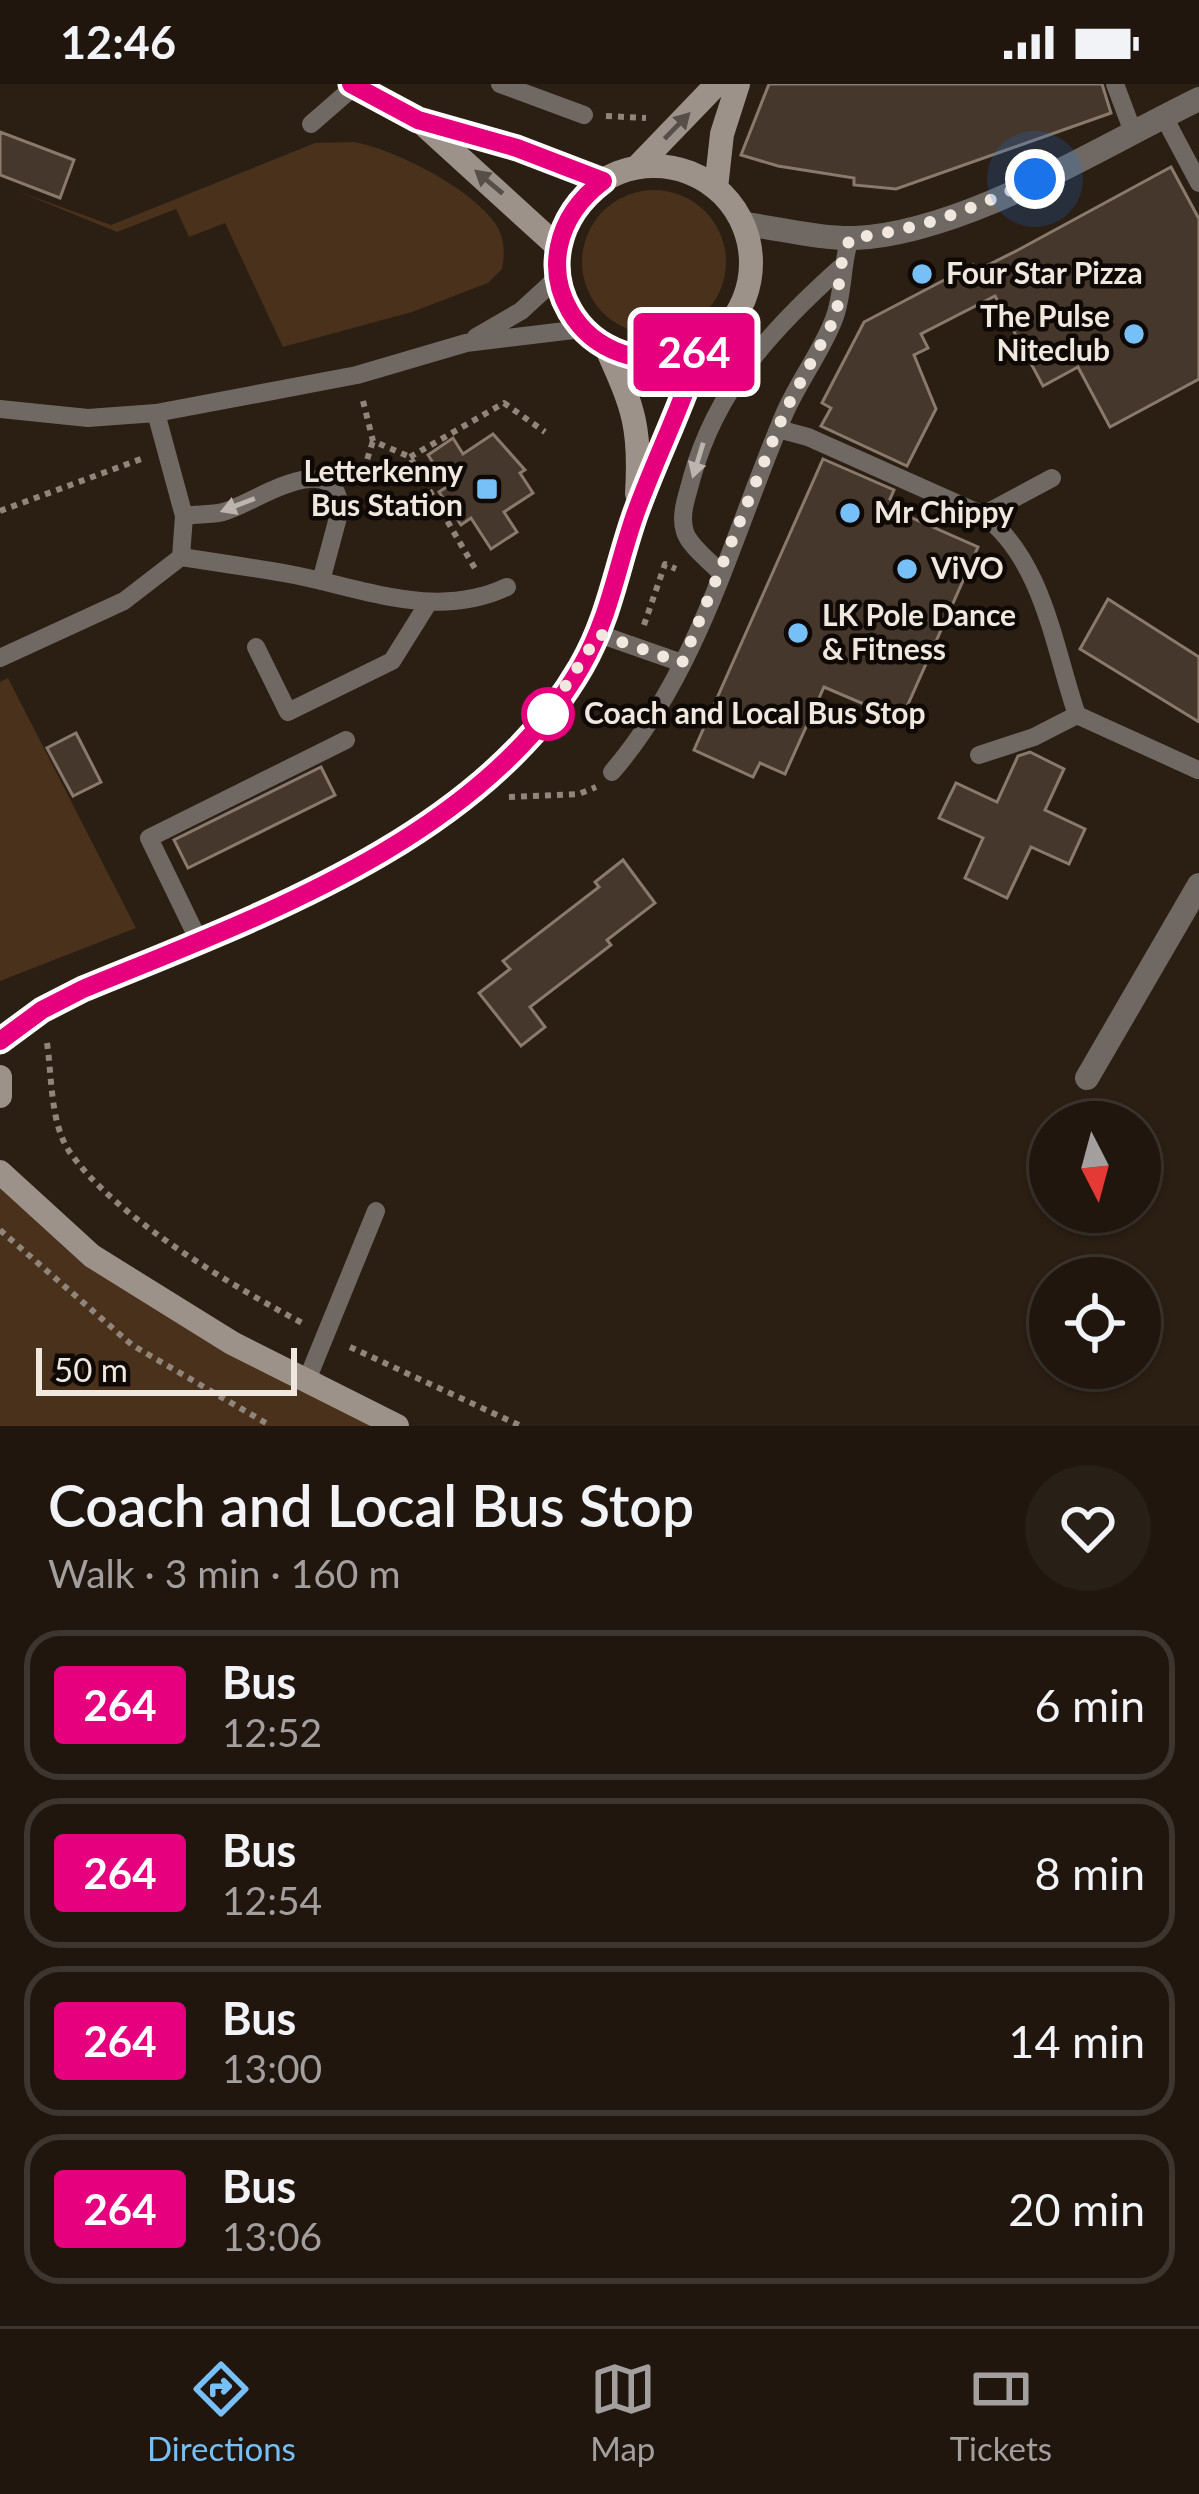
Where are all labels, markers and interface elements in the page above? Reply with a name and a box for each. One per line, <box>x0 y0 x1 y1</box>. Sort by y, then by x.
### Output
text: 12:46 <box>60 15 176 69</box>
one-way arrow <box>663 111 691 140</box>
your location <box>1005 149 1065 209</box>
one-way arrow <box>474 170 504 196</box>
place label: Four Star Pizza <box>946 254 1143 290</box>
marker: Four Star Pizza <box>909 261 935 287</box>
place label: The Pulse Niteclub <box>980 297 1110 367</box>
line badge: 264 <box>625 313 763 391</box>
marker: The Pulse Niteclub <box>1121 321 1147 347</box>
text: 264 <box>657 327 731 377</box>
one-way arrow <box>687 442 706 479</box>
place label: Letterkenny Bus Station <box>304 452 463 522</box>
marker: Letterkenny Bus Station <box>474 476 500 502</box>
place label: Mr Chippy <box>874 493 1014 529</box>
one-way arrow <box>219 496 255 515</box>
marker: Mr Chippy <box>837 500 863 526</box>
place label: ViVO <box>930 549 1004 585</box>
marker: ViVO <box>894 556 920 582</box>
place label: LK Pole Dance & Fitness <box>822 596 1016 666</box>
marker: LK Pole Dance & Fitness <box>785 620 811 646</box>
marker: Coach and Local Bus Stop <box>523 689 573 739</box>
place label: Coach and Local Bus Stop <box>584 694 926 730</box>
north arrow <box>1029 1101 1161 1233</box>
map controls <box>1029 1101 1161 1389</box>
button: locate <box>1029 1257 1161 1389</box>
scale bar <box>36 1342 297 1395</box>
text: 50 m <box>54 1349 128 1389</box>
button: heart <box>1025 1465 1151 1591</box>
text: Coach and Local Bus Stop <box>48 1471 694 1539</box>
text: Walk · 3 min · 160 m <box>48 1550 401 1596</box>
text: Bus <box>222 1655 296 1709</box>
text: 6 min <box>1034 1678 1145 1732</box>
text: 264 <box>83 1680 157 1730</box>
text: 12:52 <box>222 1709 322 1755</box>
text: Bus <box>222 1823 296 1877</box>
text: 8 min <box>1034 1846 1145 1900</box>
text: 264 <box>83 1848 157 1898</box>
text: 12:54 <box>222 1877 322 1923</box>
text: Bus <box>222 1991 296 2045</box>
text: 14 min <box>1008 2014 1145 2068</box>
text: 264 <box>83 2016 157 2066</box>
text: 13:00 <box>222 2045 322 2091</box>
text: Bus <box>222 2159 296 2213</box>
text: 20 min <box>1008 2182 1145 2236</box>
text: 264 <box>83 2184 157 2234</box>
text: 13:06 <box>222 2213 322 2259</box>
tab: Directions <box>147 2356 296 2468</box>
tab: Map <box>590 2356 656 2468</box>
tab: Tickets <box>950 2356 1052 2468</box>

